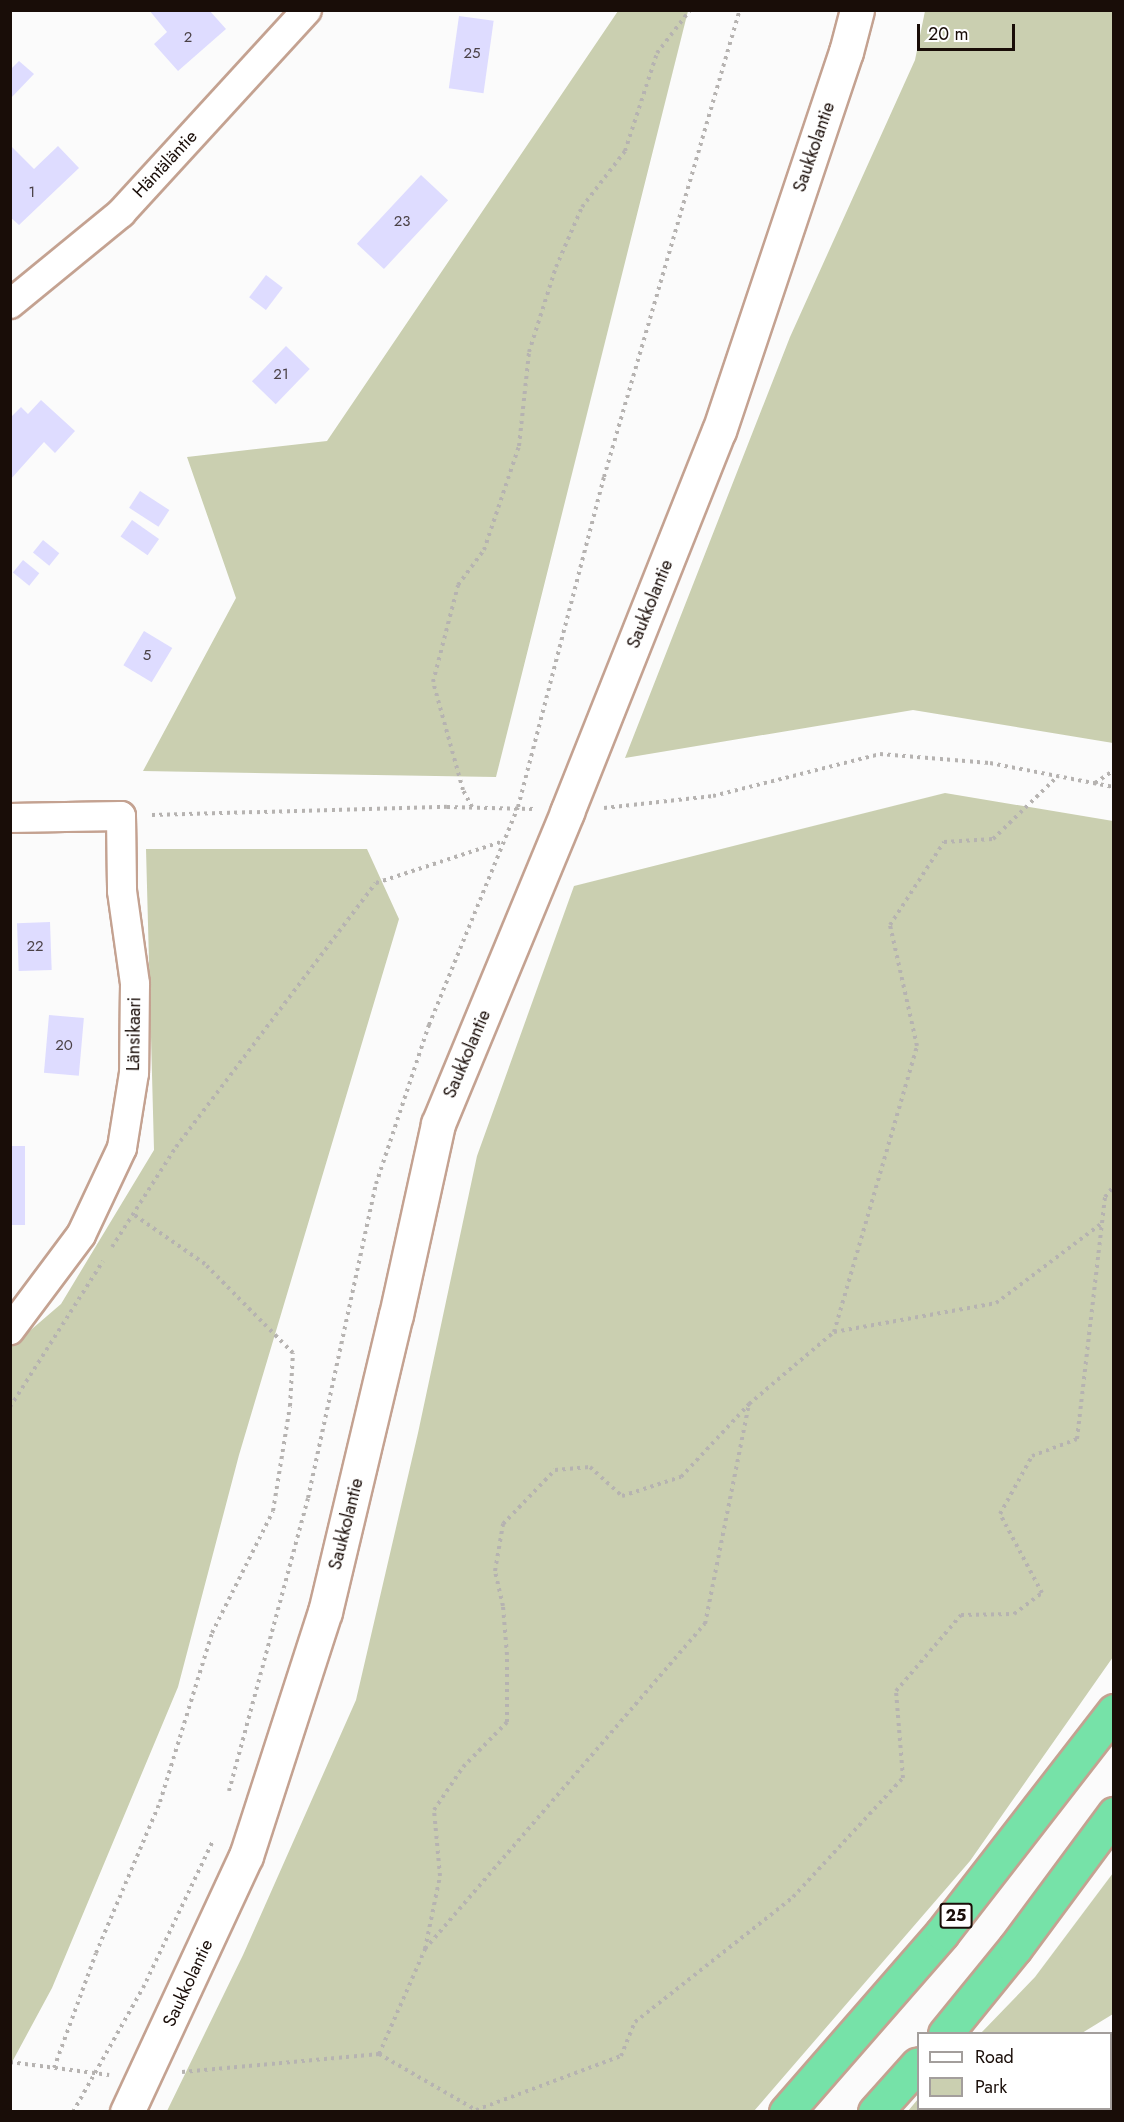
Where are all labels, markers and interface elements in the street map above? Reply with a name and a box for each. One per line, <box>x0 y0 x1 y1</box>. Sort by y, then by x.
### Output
scale bar <box>920 12 1018 50</box>
text: 20 m <box>928 21 968 47</box>
house number: 2 <box>184 29 192 47</box>
house number: 25 <box>464 45 480 63</box>
street label: Saukkolantie <box>789 99 839 195</box>
street label: Häntäläntie <box>128 126 202 202</box>
house number: 1 <box>29 184 35 202</box>
house number: 23 <box>394 213 410 231</box>
house number: 21 <box>273 366 289 384</box>
street label: Saukkolantie <box>622 556 678 652</box>
house number: 5 <box>143 647 151 665</box>
house number: 22 <box>26 938 44 956</box>
street label: Länsikaari <box>123 997 145 1071</box>
street label: Saukkolantie <box>439 1007 495 1101</box>
house number: 20 <box>55 1037 73 1055</box>
street label: Saukkolantie <box>324 1476 368 1572</box>
road number: 25 <box>940 1903 972 1929</box>
street label: Saukkolantie <box>158 1936 218 2030</box>
legend <box>917 2032 1112 2110</box>
text: Road <box>975 2044 1014 2070</box>
text: Park <box>975 2074 1007 2100</box>

